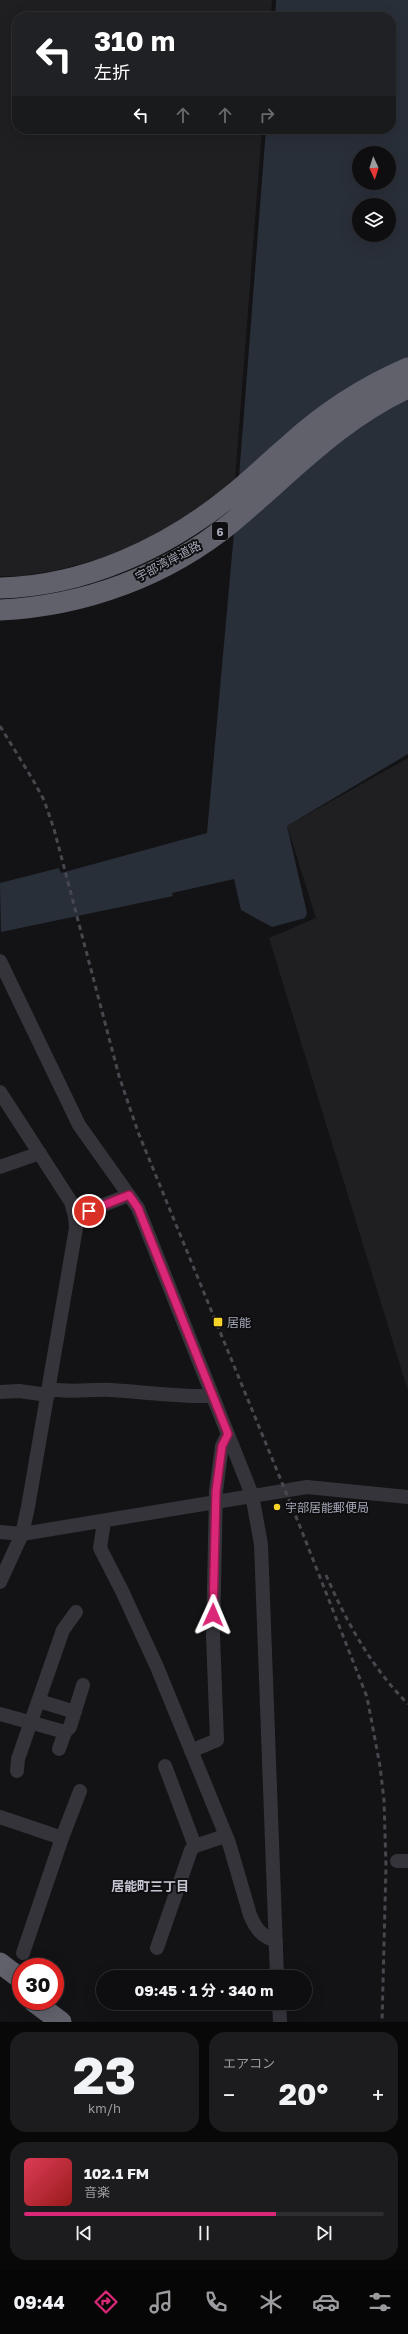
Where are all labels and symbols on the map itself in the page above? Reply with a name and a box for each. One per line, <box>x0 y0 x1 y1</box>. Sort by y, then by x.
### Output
north arrow <box>352 146 396 190</box>
road number: 6 <box>212 522 228 540</box>
street label: 宇部湾岸道路 <box>133 537 203 585</box>
pin <box>72 1194 106 1228</box>
place label: 居能 <box>227 1315 251 1330</box>
marker: 居能 <box>212 1316 224 1328</box>
place label: 宇部居能郵便局 <box>285 1500 369 1515</box>
marker: 宇部居能郵便局 <box>272 1502 282 1512</box>
position arrow <box>192 1594 234 1636</box>
district label: 居能町三丁目 <box>111 1878 189 1894</box>
speed limit sign: 30 <box>12 1958 64 2010</box>

